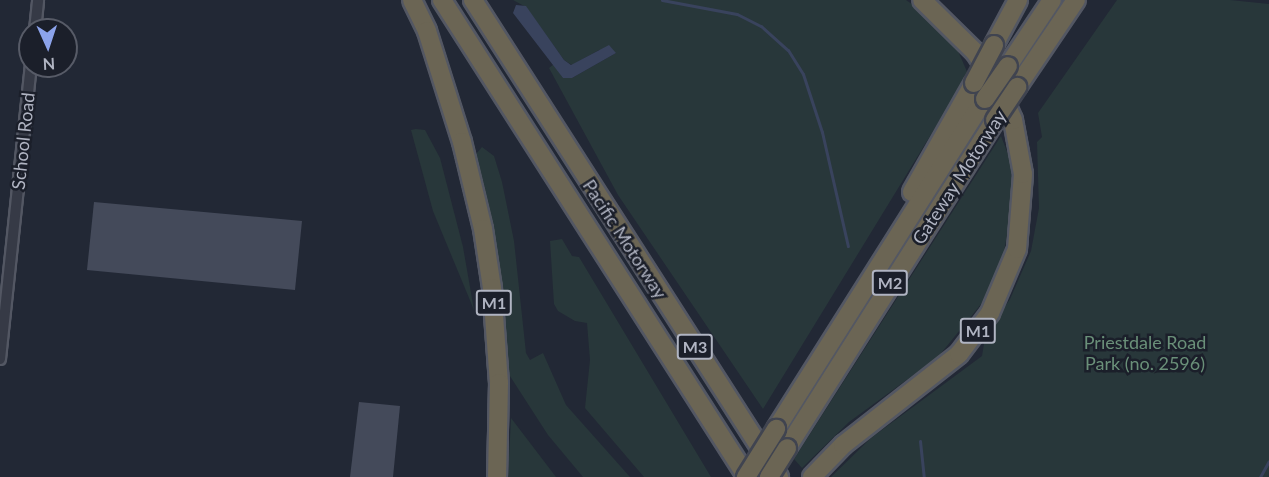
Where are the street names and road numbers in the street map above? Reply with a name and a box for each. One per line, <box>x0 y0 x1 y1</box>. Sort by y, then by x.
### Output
street label: School Road <box>7 91 39 191</box>
street label: Gateway Motorway <box>907 106 1011 248</box>
street label: Pacific Motorway <box>578 175 672 303</box>
road number: M2 <box>870 270 910 296</box>
road number: M1 <box>474 290 514 316</box>
road number: M1 <box>958 318 998 344</box>
road number: M3 <box>676 334 714 360</box>

